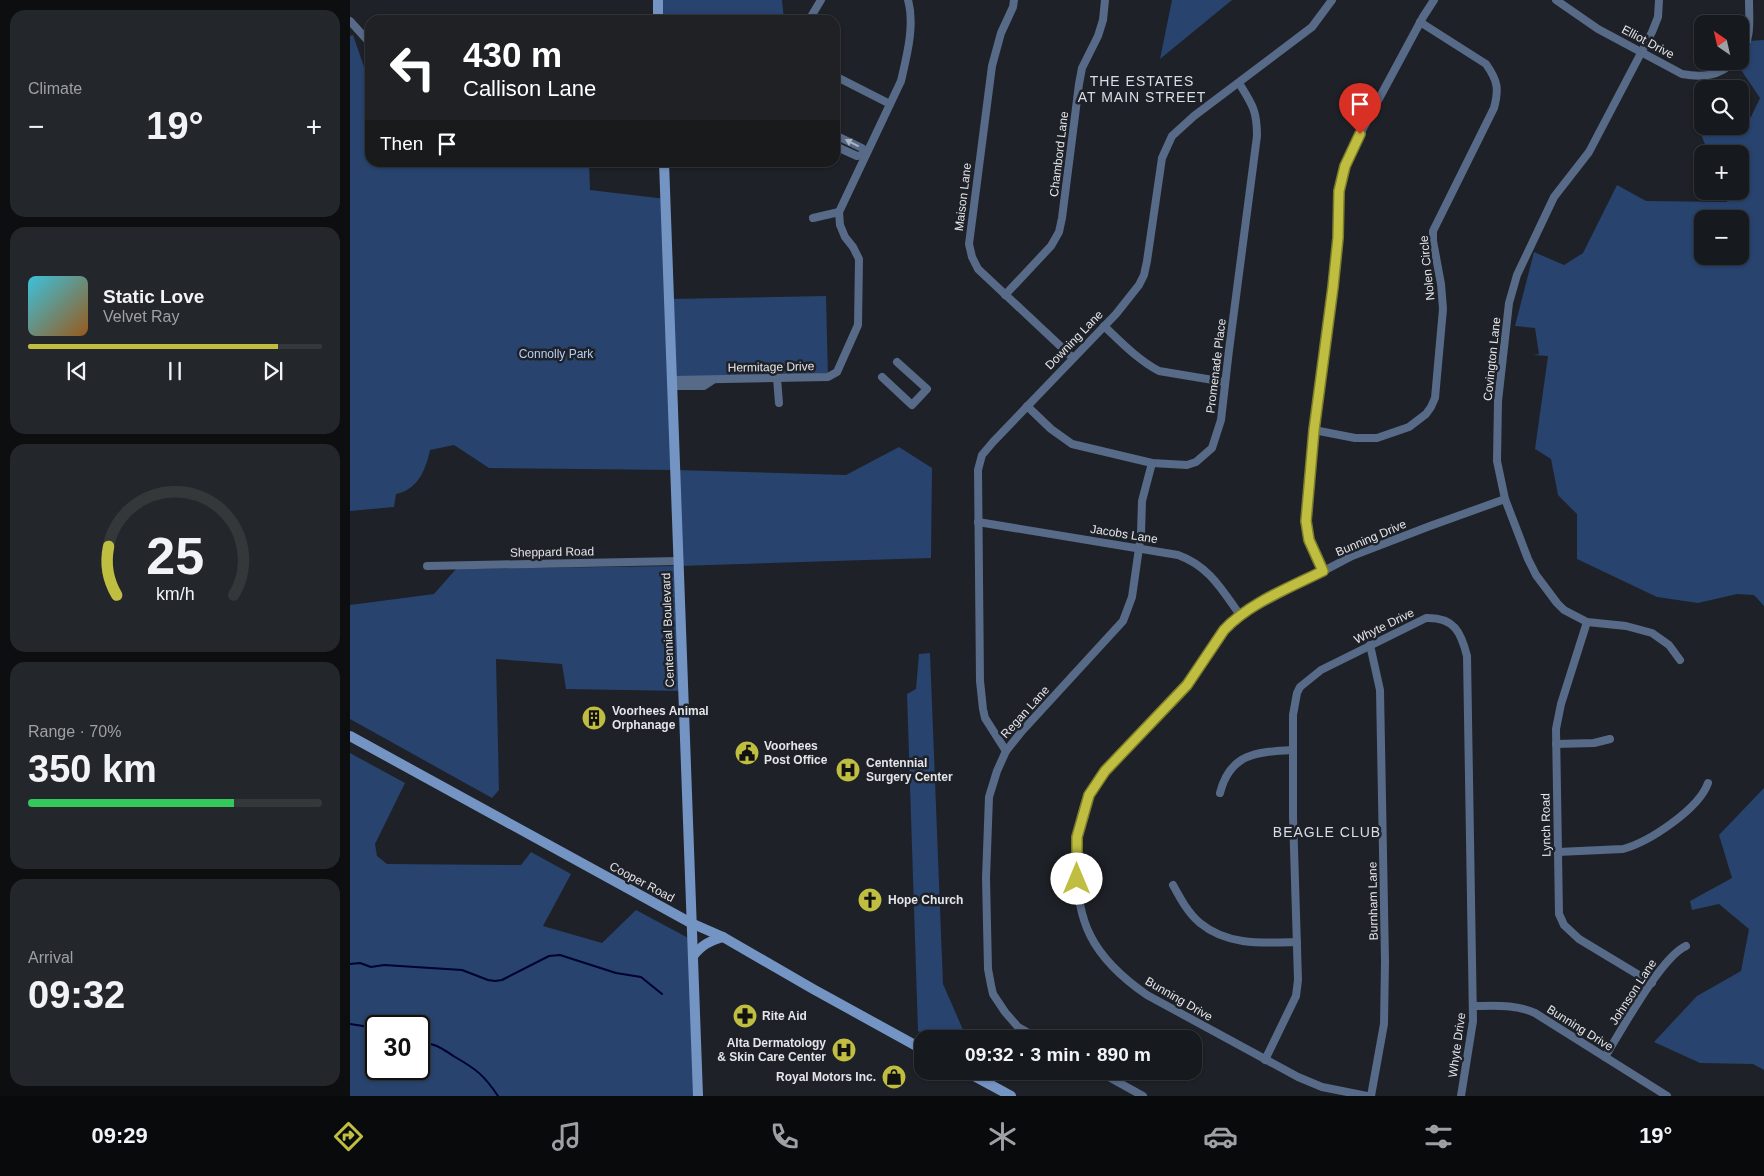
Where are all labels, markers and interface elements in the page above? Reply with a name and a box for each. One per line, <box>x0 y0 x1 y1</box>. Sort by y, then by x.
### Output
north arrow <box>1694 15 1749 70</box>
map controls <box>1694 15 1749 265</box>
street label: Elliot Drive <box>1619 22 1677 62</box>
icon: left <box>380 35 445 100</box>
text: 430 m <box>463 35 562 74</box>
district label: THE ESTATES AT MAIN STREET <box>1078 73 1206 105</box>
text: Callison Lane <box>463 76 596 101</box>
text: Climate <box>28 80 82 97</box>
button: search <box>1694 80 1749 135</box>
pin <box>1339 83 1381 134</box>
icon: arrive <box>1346 90 1374 118</box>
text: 19° <box>146 105 204 147</box>
street label: Chambord Lane <box>1047 110 1071 198</box>
text: − <box>28 111 44 142</box>
text: + <box>306 111 322 142</box>
icon: arrive <box>433 130 461 158</box>
text: Then <box>380 133 423 154</box>
one-way arrow <box>844 139 859 147</box>
button: + <box>1694 145 1749 200</box>
street label: Maison Lane <box>952 162 974 232</box>
button: − <box>1694 210 1749 265</box>
street label: Nolen Circle <box>1417 234 1437 301</box>
text: Static Love <box>103 286 204 307</box>
street label: Downing Lane <box>1042 307 1106 372</box>
text: Velvet Ray <box>103 308 179 325</box>
street label: Covington Lane <box>1481 316 1503 402</box>
street label: Promenade Place <box>1203 317 1229 414</box>
park label: Connolly Park <box>519 347 594 361</box>
icon: previous <box>63 357 91 385</box>
icon: pause <box>161 357 189 385</box>
icon: next <box>259 357 287 385</box>
street label: Hermitage Drive <box>728 359 815 375</box>
street label: Bunning Drive <box>1334 517 1409 559</box>
street label: Jacobs Lane <box>1089 522 1159 546</box>
text: 25 <box>146 527 204 585</box>
street label: Sheppard Road <box>510 544 594 560</box>
street label: Centennial Boulevard <box>659 572 677 688</box>
text: km/h <box>156 584 194 604</box>
street label: Whyte Drive <box>1352 605 1417 647</box>
street label: Regan Lane <box>998 683 1052 741</box>
place label: Voorhees Animal Orphanage <box>612 704 709 732</box>
building icon: Voorhees Animal Orphanage <box>581 705 607 731</box>
text: Range · 70% <box>28 723 121 740</box>
place label: Voorhees Post Office <box>764 739 828 767</box>
public building icon: Voorhees Post Office <box>734 740 760 766</box>
text: 350 km <box>28 748 157 790</box>
place label: Centennial Surgery Center <box>866 756 953 784</box>
hospital icon: Centennial Surgery Center <box>835 757 861 783</box>
street label: Lynch Road <box>1538 793 1554 857</box>
district label: BEAGLE CLUB <box>1273 824 1381 840</box>
position arrow <box>1050 852 1102 904</box>
street label: Cooper Road <box>607 859 677 905</box>
street label: Burnham Lane <box>1365 861 1381 940</box>
church icon: Hope Church <box>857 887 883 913</box>
place label: Hope Church <box>888 893 963 907</box>
text: Arrival <box>28 949 73 966</box>
street label: Johnson Lane <box>1607 956 1660 1027</box>
text: 09:32 <box>28 974 125 1016</box>
street label: Bunning Drive <box>1143 974 1215 1024</box>
street label: Bunning Drive <box>1544 1002 1616 1054</box>
pharmacy icon: Rite Aid <box>732 1003 758 1029</box>
place label: Rite Aid <box>762 1009 807 1023</box>
street label: Whyte Drive <box>1446 1011 1469 1078</box>
speed limit sign: 30 <box>365 1015 430 1080</box>
place label: Alta Dermatology & Skin Care Center <box>717 1036 826 1064</box>
hospital icon: Alta Dermatology & Skin Care Center <box>831 1037 857 1063</box>
text: 09:32 · 3 min · 890 m <box>965 1044 1151 1065</box>
shop icon: Royal Motors Inc. <box>881 1064 907 1090</box>
place label: Royal Motors Inc. <box>776 1070 876 1084</box>
icon: directions <box>331 1119 366 1154</box>
icon: music <box>549 1119 584 1154</box>
icon: phone <box>767 1119 802 1154</box>
icon: climate <box>985 1119 1020 1154</box>
icon: car <box>1203 1119 1238 1154</box>
icon: filters <box>1421 1119 1456 1154</box>
text: 09:29 <box>92 1123 148 1148</box>
text: 19° <box>1639 1123 1672 1148</box>

